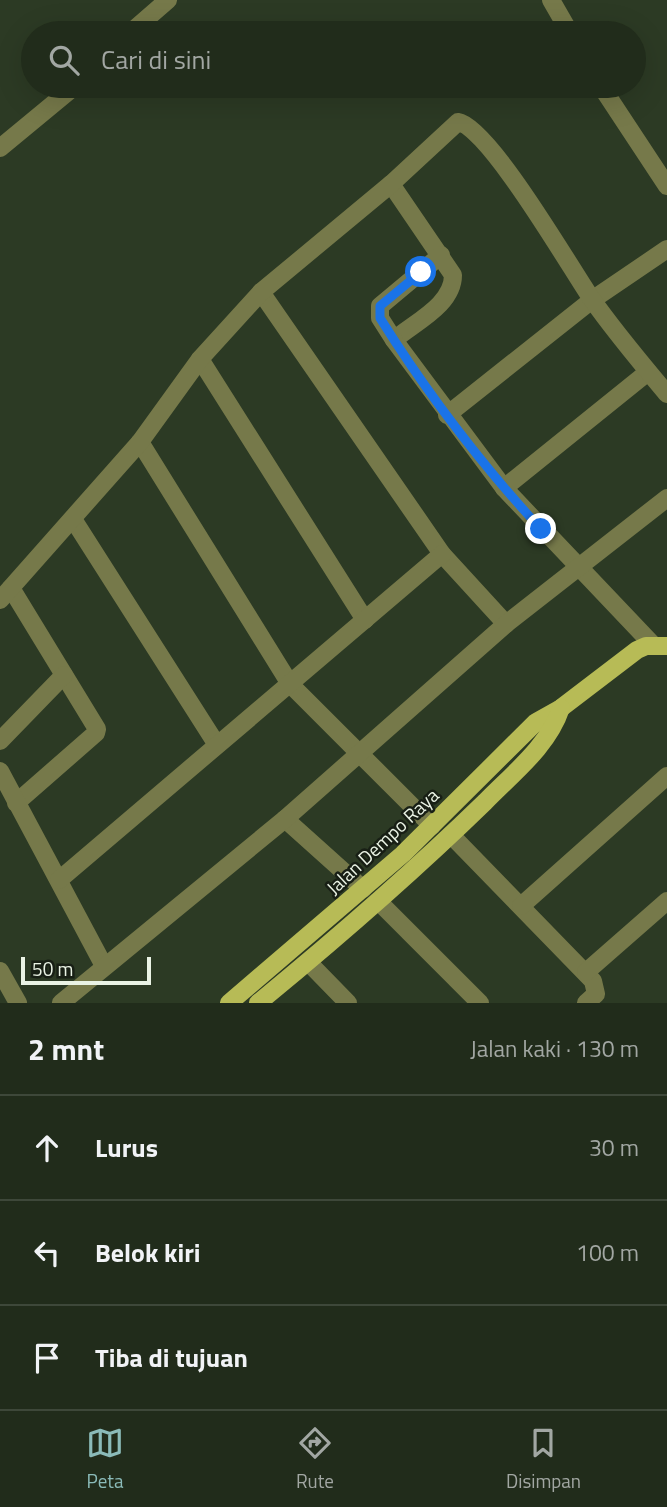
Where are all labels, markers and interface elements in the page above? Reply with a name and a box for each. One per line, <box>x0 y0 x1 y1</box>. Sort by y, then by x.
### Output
search box <box>21 21 646 98</box>
text: Cari di sini <box>101 40 211 79</box>
icon: search <box>45 41 83 79</box>
route start <box>405 256 436 287</box>
route end <box>525 513 556 544</box>
street label: Jalan Dempo Raya <box>319 781 445 901</box>
scale bar <box>21 954 150 986</box>
text: 50 m <box>32 954 73 983</box>
text: 2 mnt <box>28 1026 104 1072</box>
text: Jalan kaki · 130 m <box>470 1031 639 1066</box>
text: Lurus <box>95 1128 158 1167</box>
icon: ahead <box>28 1129 66 1167</box>
text: 30 m <box>589 1130 639 1165</box>
text: Belok kiri <box>95 1233 201 1272</box>
icon: left <box>28 1234 66 1272</box>
text: 100 m <box>576 1235 639 1270</box>
text: Tiba di tujuan <box>95 1338 248 1377</box>
icon: arrive <box>28 1339 66 1377</box>
tab: Peta <box>86 1424 124 1495</box>
tab: Rute <box>296 1424 334 1495</box>
tab: Disimpan <box>506 1424 581 1495</box>

